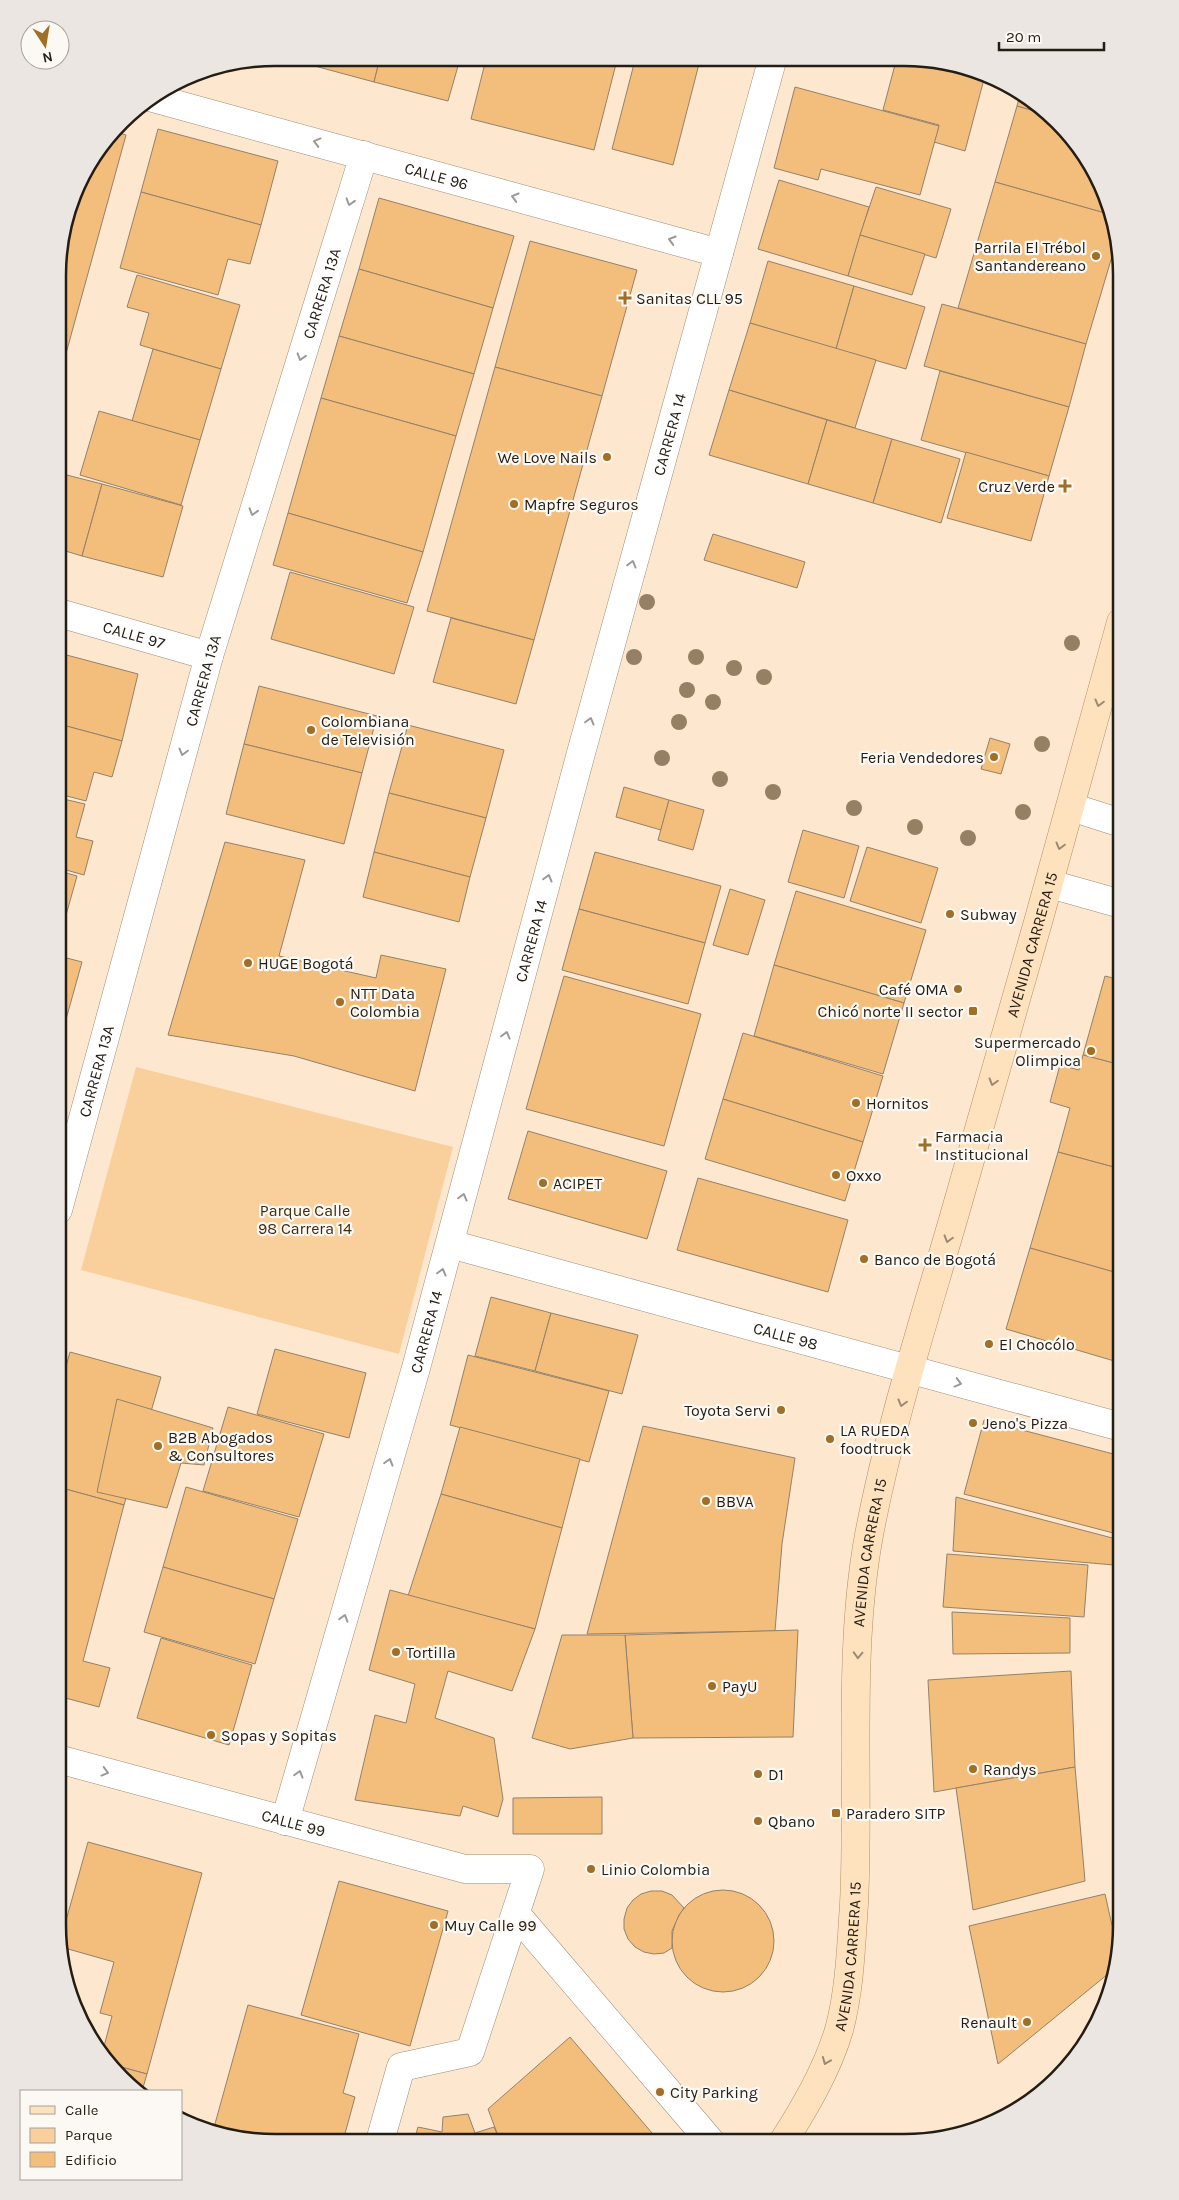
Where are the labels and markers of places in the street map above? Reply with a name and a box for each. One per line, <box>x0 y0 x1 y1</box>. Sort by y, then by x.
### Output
place label: Parrila El Trébol Santandereano <box>974 238 1086 275</box>
marker: Parrila El Trébol Santandereano <box>1090 250 1102 262</box>
place label: Sanitas CLL 95 <box>636 289 743 308</box>
marker: Sanitas CLL 95 <box>618 291 632 305</box>
place label: We Love Nails <box>498 448 597 467</box>
marker: We Love Nails <box>601 451 613 463</box>
place label: Cruz Verde <box>978 477 1055 496</box>
marker: Cruz Verde <box>1059 480 1071 492</box>
place label: Mapfre Seguros <box>524 495 639 514</box>
marker: Mapfre Seguros <box>508 498 520 510</box>
place label: Colombiana de Televisión <box>321 712 415 749</box>
marker: Colombiana de Televisión <box>305 724 317 736</box>
place label: Feria Vendedores <box>860 748 984 767</box>
marker: Feria Vendedores <box>988 751 1000 763</box>
place label: Subway <box>960 905 1017 924</box>
marker: Subway <box>944 908 956 920</box>
place label: HUGE Bogotá <box>258 954 354 973</box>
marker: HUGE Bogotá <box>242 957 254 969</box>
place label: Café OMA <box>879 980 948 999</box>
marker: Café OMA <box>952 983 964 995</box>
place label: NTT Data Colombia <box>350 984 420 1021</box>
marker: NTT Data Colombia <box>334 996 346 1008</box>
place label: Chicó norte II sector <box>818 1002 963 1021</box>
marker: Chicó norte II sector <box>967 1005 979 1017</box>
place label: Supermercado Olimpica <box>974 1033 1081 1070</box>
marker: Supermercado Olimpica <box>1085 1045 1097 1057</box>
place label: Hornitos <box>866 1094 929 1113</box>
marker: Hornitos <box>850 1097 862 1109</box>
place label: Farmacia Institucional <box>935 1127 1029 1164</box>
marker: Farmacia Institucional <box>919 1139 931 1151</box>
place label: Oxxo <box>846 1166 881 1185</box>
marker: Oxxo <box>830 1169 842 1181</box>
place label: ACIPET <box>553 1174 602 1193</box>
marker: ACIPET <box>537 1177 549 1189</box>
place label: Banco de Bogotá <box>874 1250 996 1269</box>
marker: Banco de Bogotá <box>858 1253 870 1265</box>
place label: El Chocólo <box>999 1335 1075 1354</box>
marker: El Chocólo <box>983 1338 995 1350</box>
place label: Toyota Servi <box>684 1401 771 1420</box>
marker: Toyota Servi <box>775 1404 787 1416</box>
place label: Jeno's Pizza <box>983 1414 1068 1433</box>
marker: Jeno's Pizza <box>967 1417 979 1429</box>
place label: LA RUEDA foodtruck <box>840 1421 911 1458</box>
place label: B2B Abogados & Consultores <box>168 1428 274 1465</box>
marker: LA RUEDA foodtruck <box>824 1433 836 1445</box>
marker: B2B Abogados & Consultores <box>152 1440 164 1452</box>
place label: BBVA <box>716 1492 754 1511</box>
marker: BBVA <box>700 1495 712 1507</box>
place label: Tortilla <box>406 1643 456 1662</box>
marker: Tortilla <box>390 1646 402 1658</box>
place label: PayU <box>722 1677 758 1696</box>
marker: PayU <box>706 1680 718 1692</box>
place label: Sopas y Sopitas <box>221 1726 337 1745</box>
marker: Sopas y Sopitas <box>205 1729 217 1741</box>
place label: Randys <box>983 1760 1037 1779</box>
marker: Randys <box>967 1763 979 1775</box>
place label: D1 <box>768 1765 784 1784</box>
marker: D1 <box>752 1768 764 1780</box>
place label: Paradero SITP <box>846 1804 945 1823</box>
marker: Paradero SITP <box>830 1807 842 1819</box>
place label: Qbano <box>768 1812 815 1831</box>
marker: Qbano <box>752 1815 764 1827</box>
place label: Linio Colombia <box>601 1860 710 1879</box>
marker: Linio Colombia <box>585 1863 597 1875</box>
place label: Muy Calle 99 <box>444 1916 537 1935</box>
marker: Muy Calle 99 <box>428 1919 440 1931</box>
place label: Renault <box>960 2013 1017 2032</box>
marker: Renault <box>1021 2016 1033 2028</box>
place label: City Parking <box>670 2083 758 2102</box>
marker: City Parking <box>654 2086 666 2098</box>

